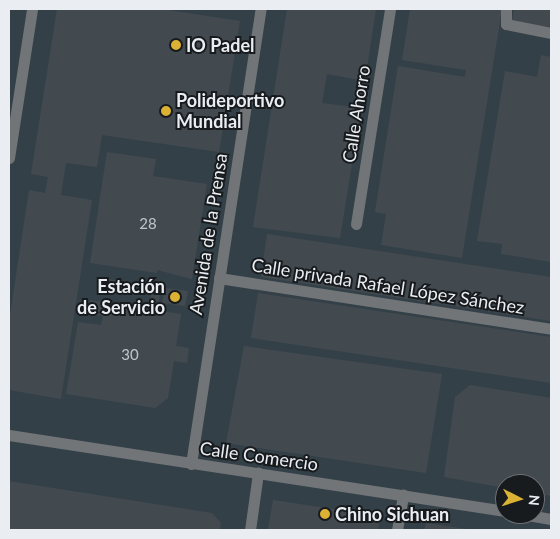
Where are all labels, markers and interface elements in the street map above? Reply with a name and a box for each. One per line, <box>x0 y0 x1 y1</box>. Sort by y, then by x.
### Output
place label: IO Padel <box>186 34 255 56</box>
marker: IO Padel <box>170 39 182 51</box>
street label: Calle Ahorro <box>338 63 374 165</box>
place label: Polideportivo Mundial <box>176 90 284 132</box>
marker: Polideportivo Mundial <box>160 105 172 117</box>
street label: Avenida de la Prensa <box>185 152 231 316</box>
house number: 28 <box>139 215 157 233</box>
street label: Calle privada Rafael López Sánchez <box>250 254 526 318</box>
place label: Estación de Servicio <box>77 276 165 318</box>
marker: Estación de Servicio <box>169 291 181 303</box>
house number: 30 <box>121 346 139 364</box>
street label: Calle Comercio <box>198 437 320 475</box>
north arrow <box>495 474 545 524</box>
text: N <box>526 494 543 506</box>
place label: Chino Sichuan <box>335 503 449 525</box>
marker: Chino Sichuan <box>319 508 331 520</box>

